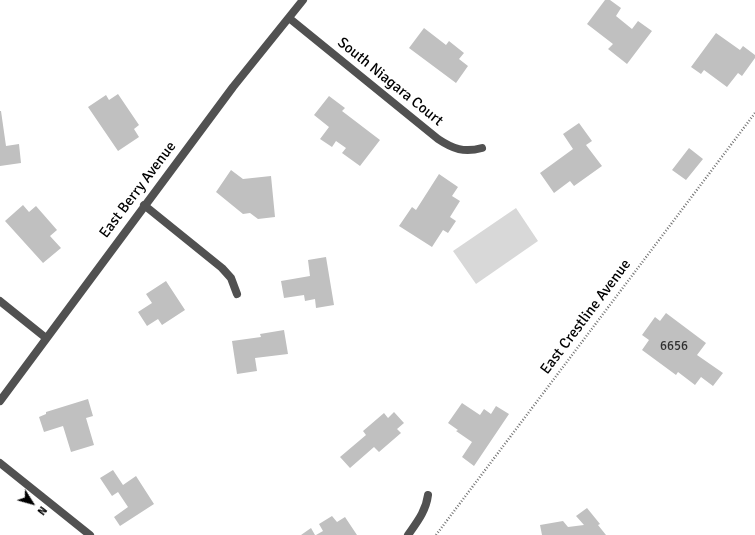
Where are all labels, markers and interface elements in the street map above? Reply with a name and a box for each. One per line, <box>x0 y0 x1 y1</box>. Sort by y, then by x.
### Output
street label: South Niagara Court <box>334 34 446 130</box>
street label: East Berry Avenue <box>96 138 180 242</box>
street label: East Crestline Avenue <box>537 256 635 378</box>
house number: 6656 <box>660 339 688 355</box>
north arrow <box>12 483 52 523</box>
text: N <box>34 504 49 517</box>

